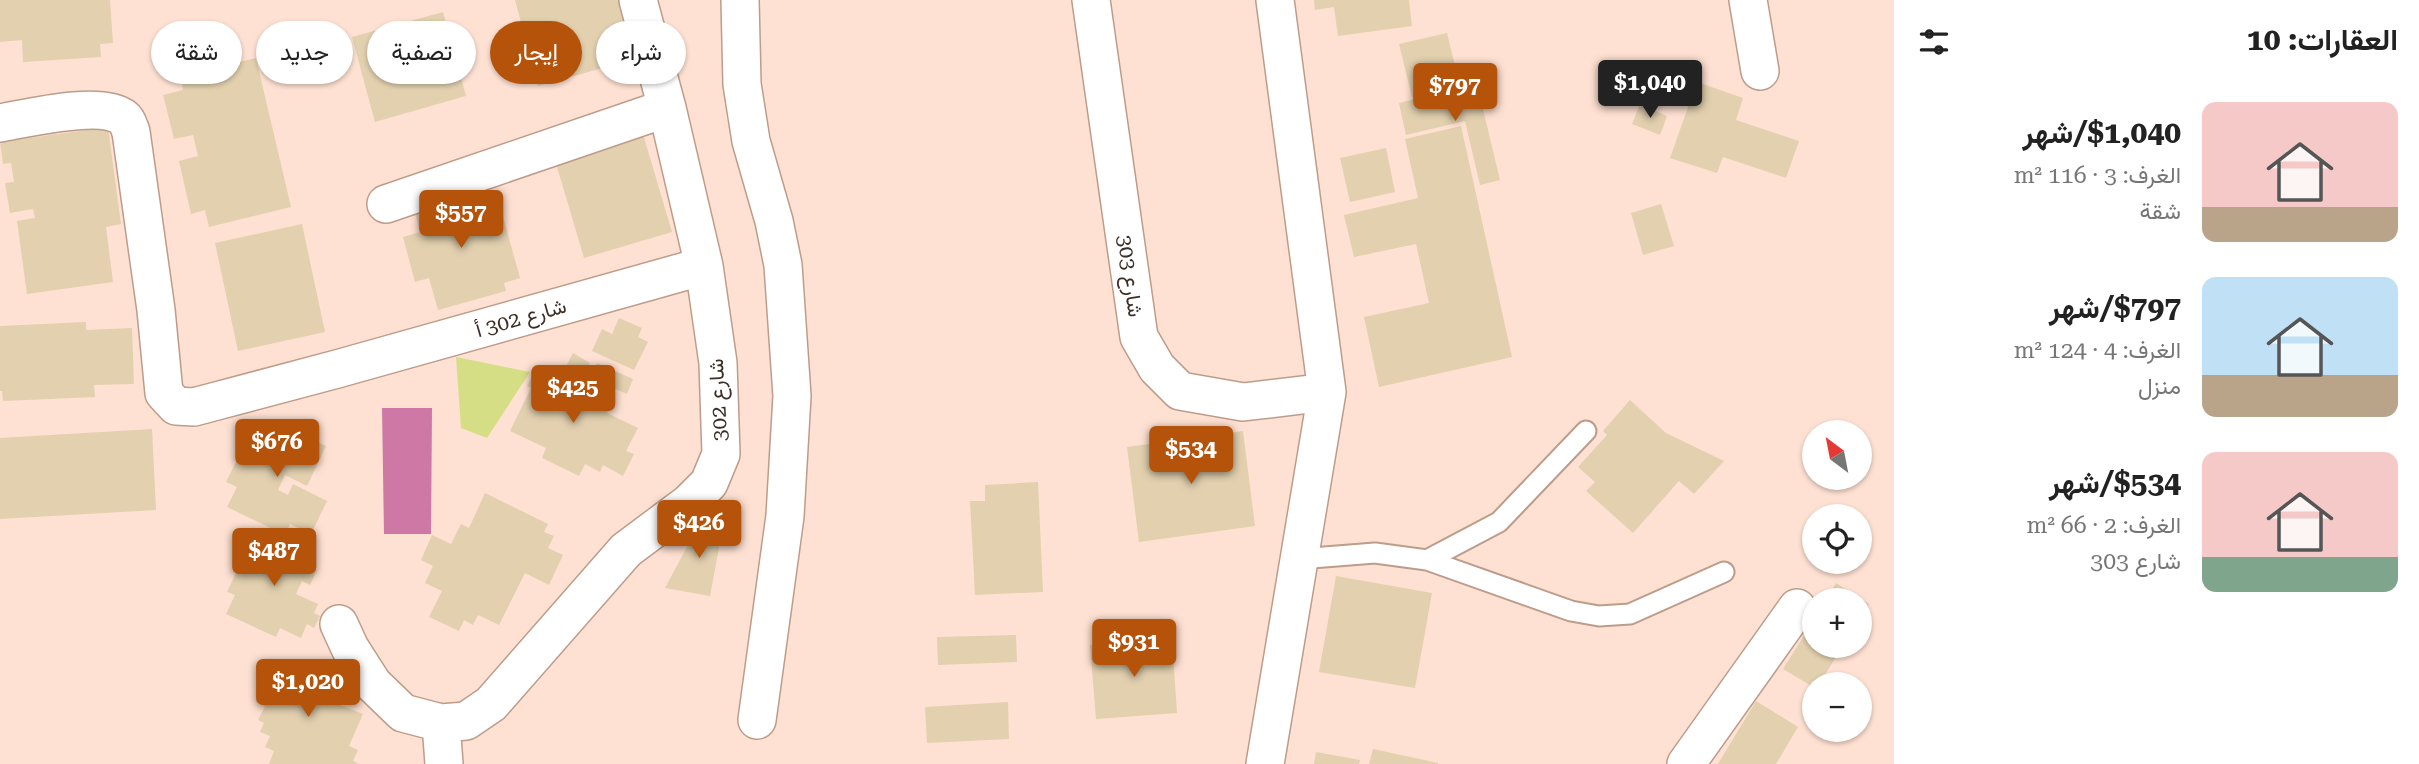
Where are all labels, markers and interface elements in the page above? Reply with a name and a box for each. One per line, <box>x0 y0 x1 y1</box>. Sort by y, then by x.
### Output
chip: شقة <box>151 21 242 84</box>
chip: جديد <box>256 21 353 84</box>
chip: تصفية <box>367 21 476 84</box>
chip: إيجار <box>490 21 582 84</box>
chip: شراء <box>596 21 686 84</box>
text: العقارات: 10 <box>2247 22 2398 57</box>
icon: filters <box>1915 23 1953 61</box>
pin: $1,040 <box>1593 60 1707 120</box>
pin: $797 <box>1414 64 1496 123</box>
text: $1,040 <box>1614 69 1686 96</box>
text: $797 <box>1429 72 1481 99</box>
text: $1,040/شهر <box>2023 115 2181 150</box>
icon: home <box>2258 130 2342 214</box>
text: الغرف: 3 · 116 m² <box>2014 162 2181 189</box>
pin: $557 <box>420 190 502 250</box>
text: شقة <box>2139 198 2181 225</box>
text: $557 <box>435 199 487 226</box>
street label: شارع 303 <box>1110 233 1148 319</box>
text: $797/شهر <box>2049 290 2181 325</box>
street label: شارع 302 أ <box>473 294 570 344</box>
icon: home <box>2258 305 2342 389</box>
text: الغرف: 4 · 124 m² <box>2014 337 2181 364</box>
street label: شارع 302 <box>704 358 734 442</box>
pin: $425 <box>532 366 614 425</box>
text: منزل <box>2138 373 2181 400</box>
text: $425 <box>547 374 599 401</box>
pin: $676 <box>236 420 318 479</box>
north arrow <box>1802 420 1872 490</box>
map controls <box>1802 420 1872 742</box>
pin: $534 <box>1150 426 1232 486</box>
text: $676 <box>251 428 303 455</box>
text: $534 <box>1165 435 1217 462</box>
text: $534/شهر <box>2049 465 2181 500</box>
icon: home <box>2258 480 2342 564</box>
pin: $426 <box>658 500 740 560</box>
button: locate <box>1802 504 1872 574</box>
text: $426 <box>673 509 725 536</box>
text: الغرف: 2 · 66 m² <box>2027 512 2181 539</box>
pin: $487 <box>233 528 315 588</box>
text: $487 <box>248 537 300 564</box>
text: شارع 303 <box>2090 548 2181 575</box>
button: + <box>1802 588 1872 658</box>
pin: $931 <box>1093 620 1175 679</box>
text: $931 <box>1108 628 1160 655</box>
pin: $1,020 <box>251 660 365 719</box>
text: $1,020 <box>272 668 344 695</box>
button: − <box>1802 672 1872 742</box>

